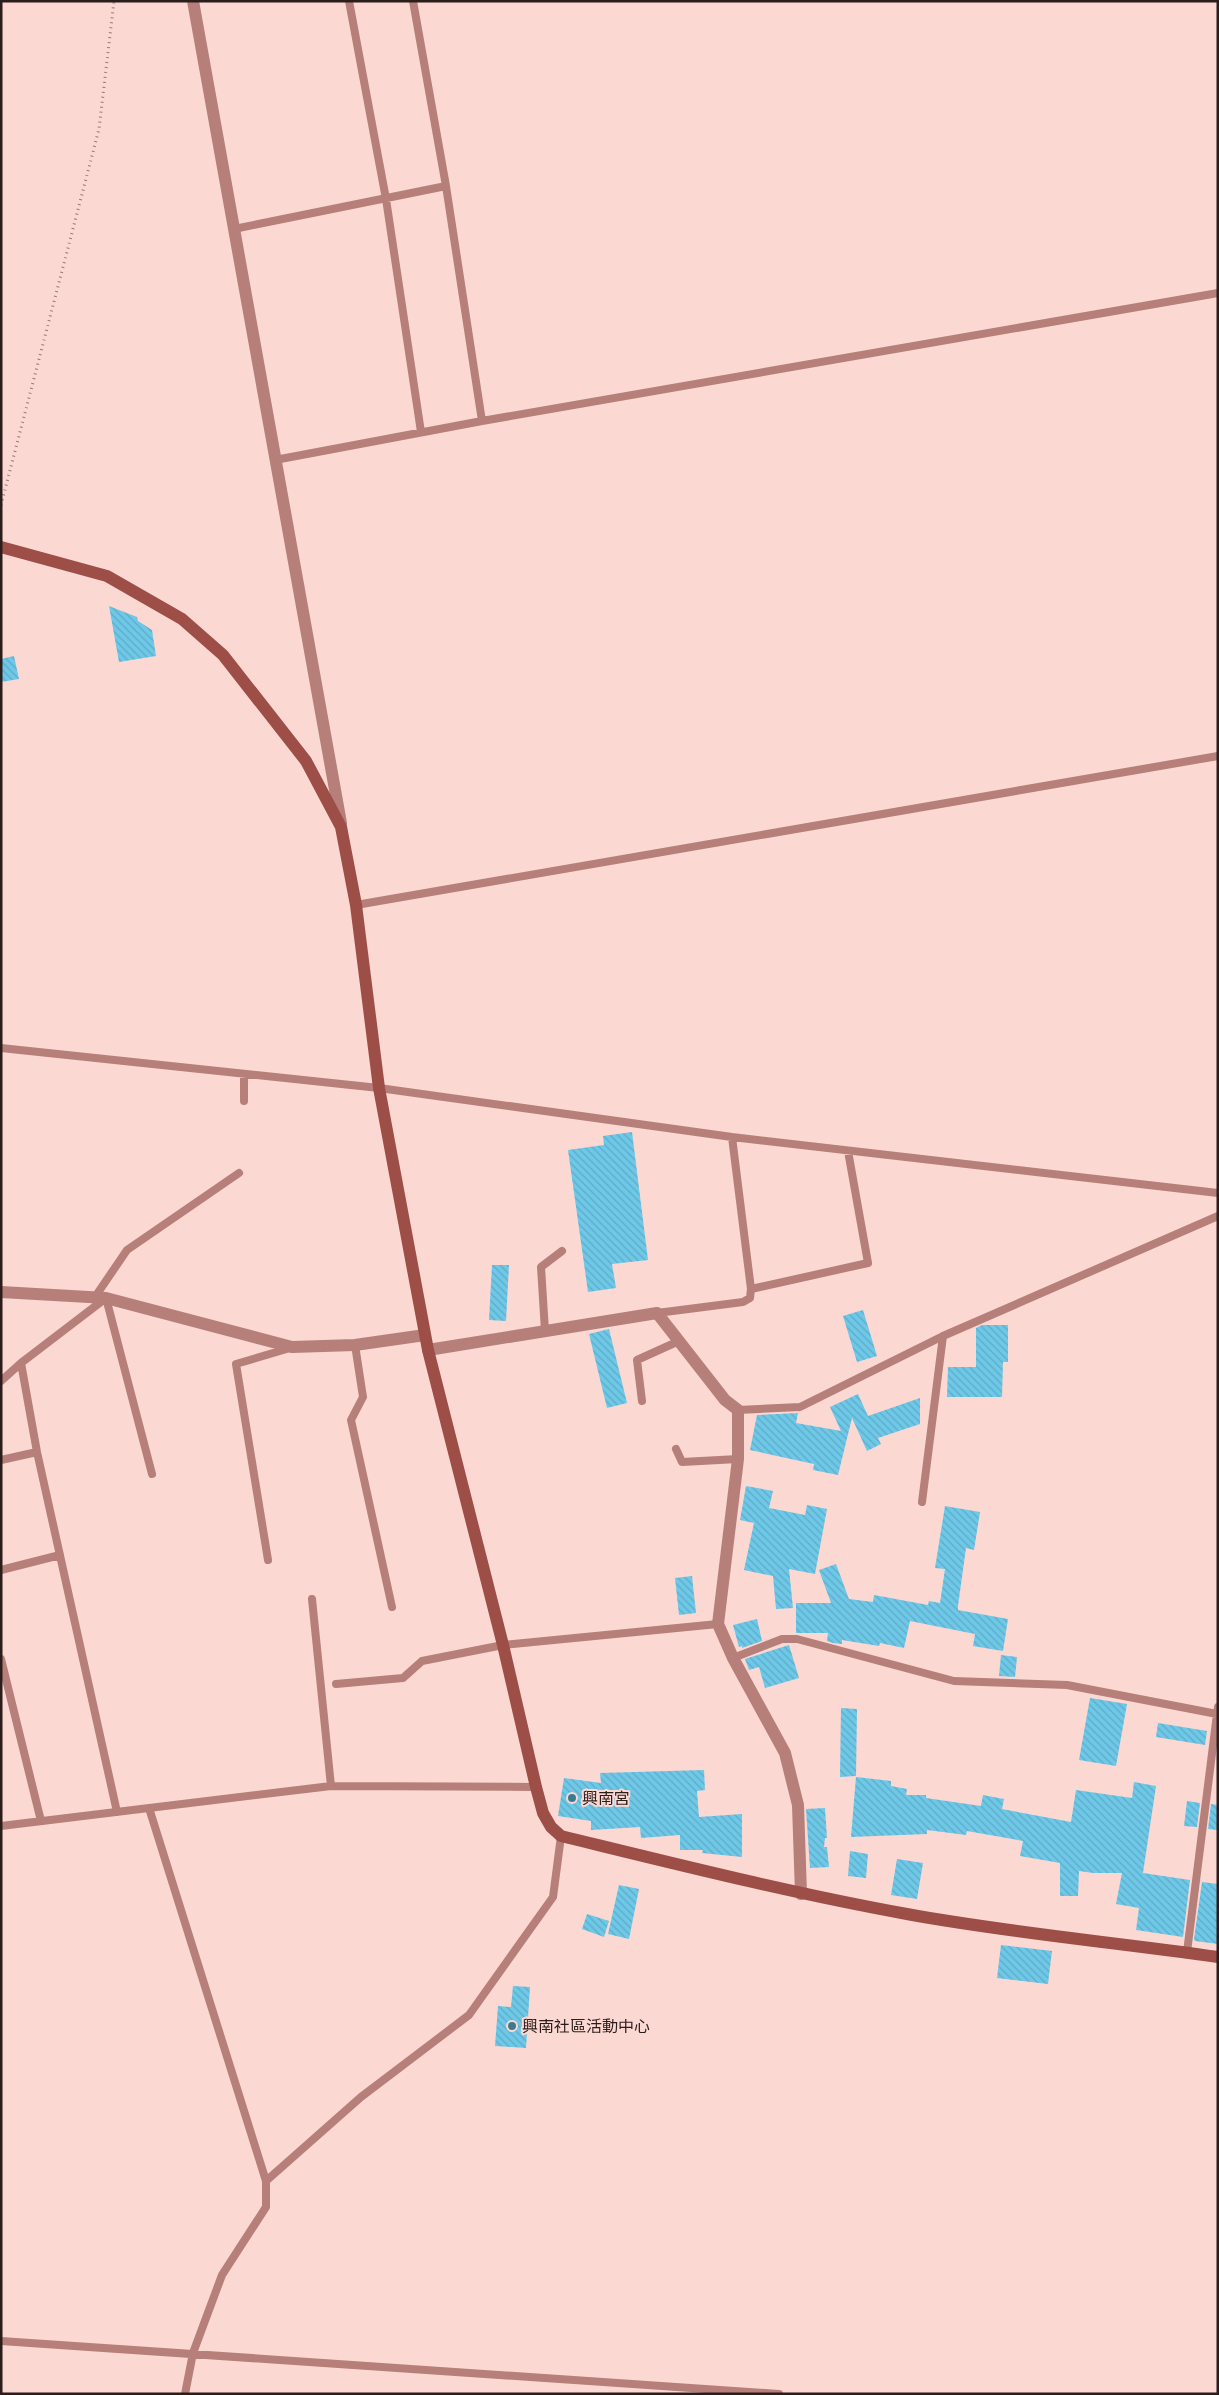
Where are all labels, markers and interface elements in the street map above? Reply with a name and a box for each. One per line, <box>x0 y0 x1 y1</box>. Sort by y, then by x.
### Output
place label: 興南宮 <box>582 1789 630 1808</box>
marker: 興南宮 <box>566 1792 578 1804</box>
place label: 興南社區活動中心 <box>522 2017 650 2036</box>
marker: 興南社區活動中心 <box>506 2020 518 2032</box>

